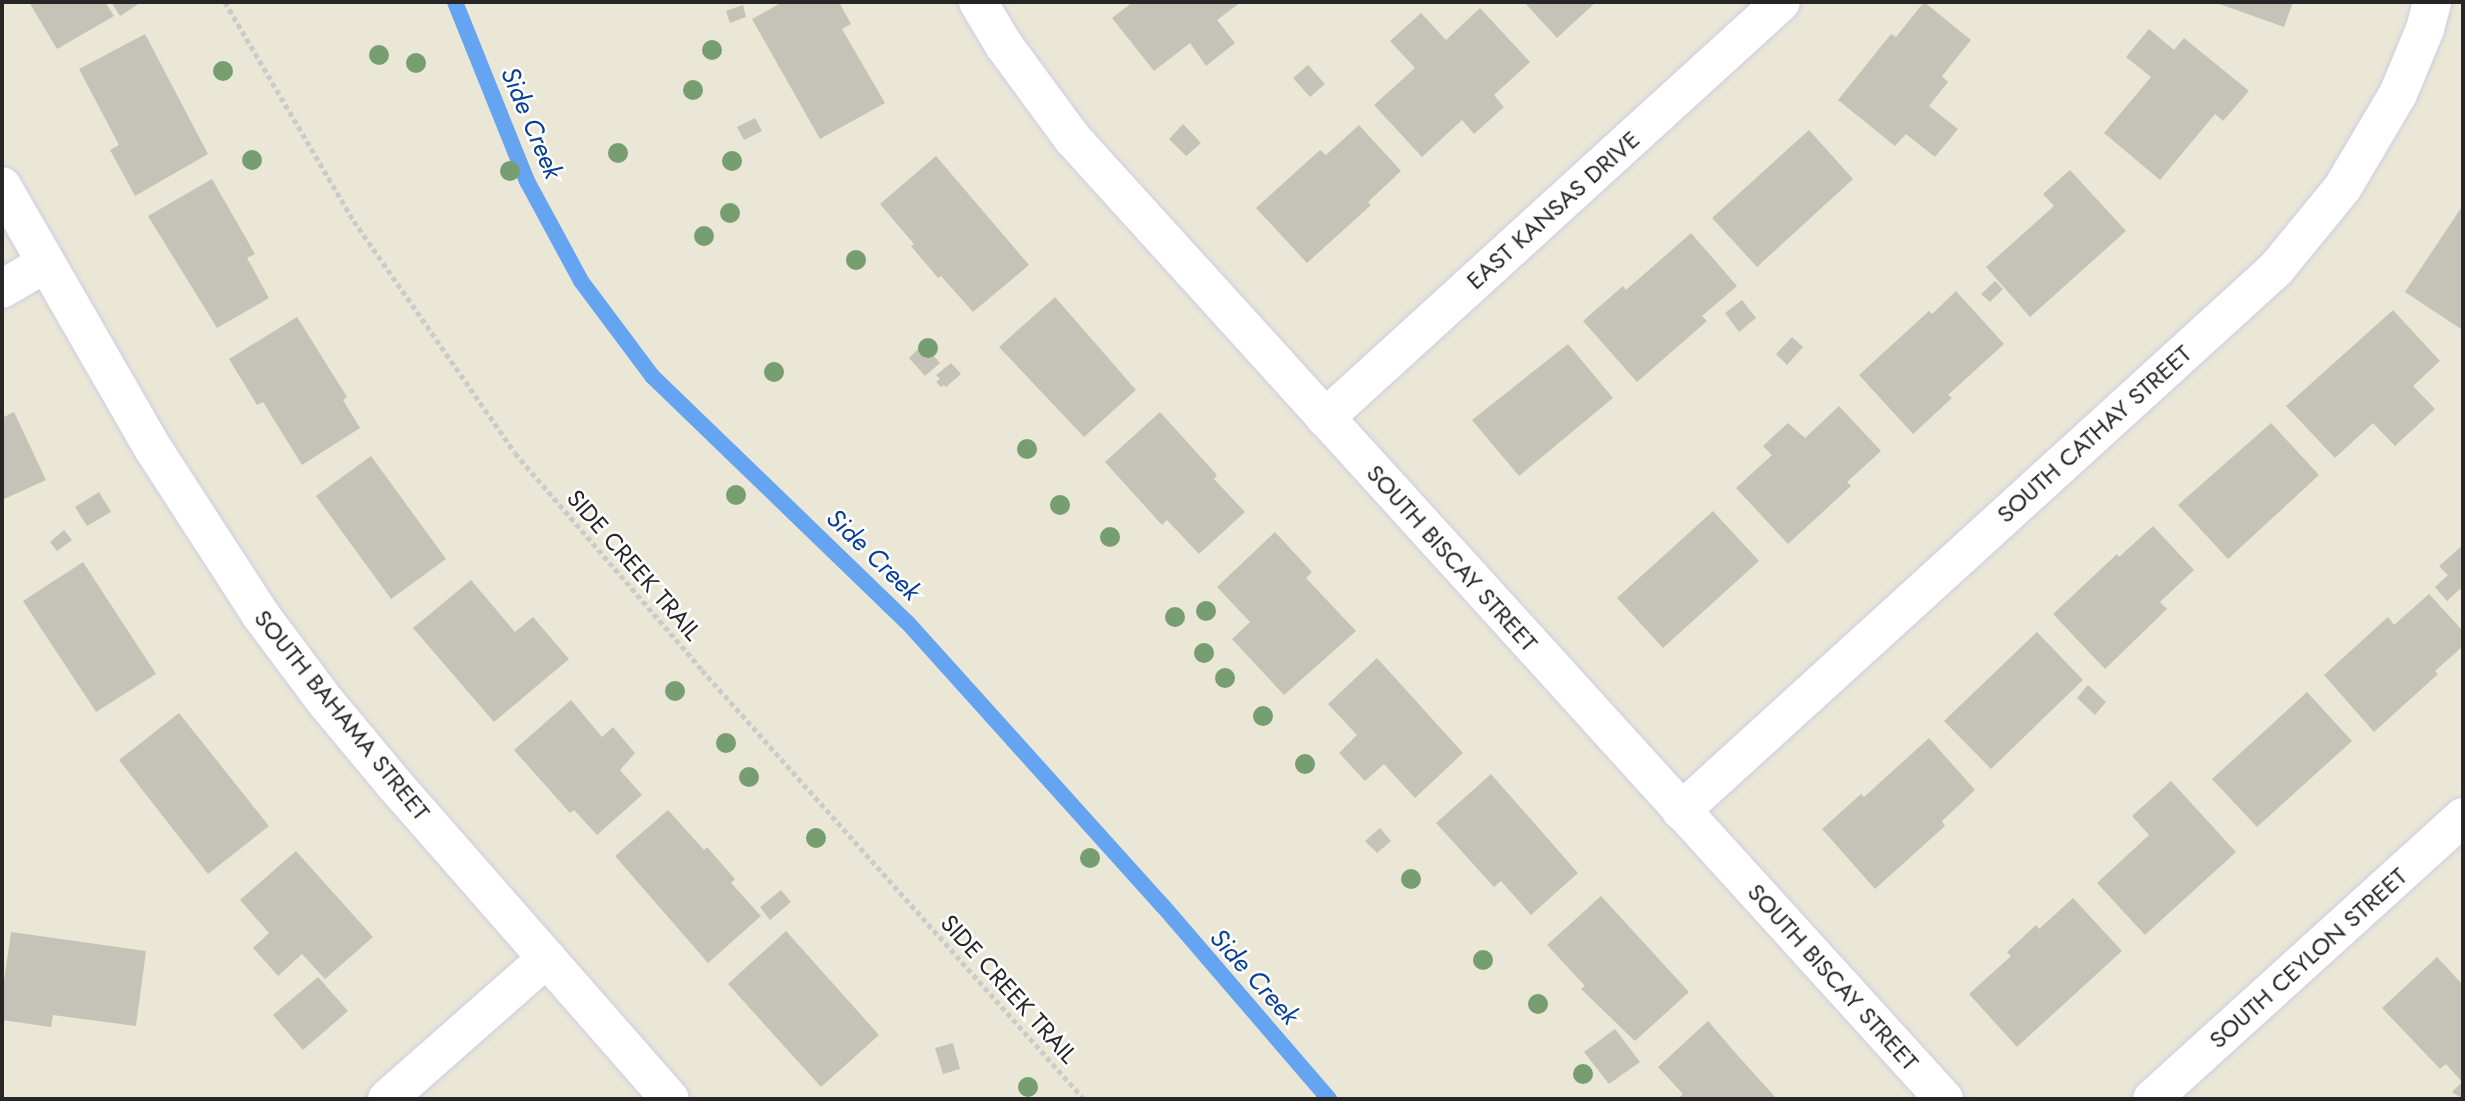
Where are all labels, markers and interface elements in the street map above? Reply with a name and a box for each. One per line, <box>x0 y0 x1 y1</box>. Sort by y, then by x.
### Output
water label: Side Creek <box>494 62 568 184</box>
street label: EAST KANSAS DRIVE <box>1461 125 1645 295</box>
street label: SOUTH CATHAY STREET <box>1991 339 2197 529</box>
street label: SOUTH BISCAY STREET <box>1361 459 1543 657</box>
street label: SIDE CREEK TRAIL <box>561 484 707 646</box>
water label: Side Creek <box>820 503 926 607</box>
street label: SOUTH BAHAMA STREET <box>248 604 436 826</box>
street label: SOUTH CEYLON STREET <box>2203 862 2413 1054</box>
street label: SOUTH BISCAY STREET <box>1742 878 1924 1076</box>
street label: SIDE CREEK TRAIL <box>935 909 1083 1069</box>
water label: Side Creek <box>1203 923 1305 1031</box>

